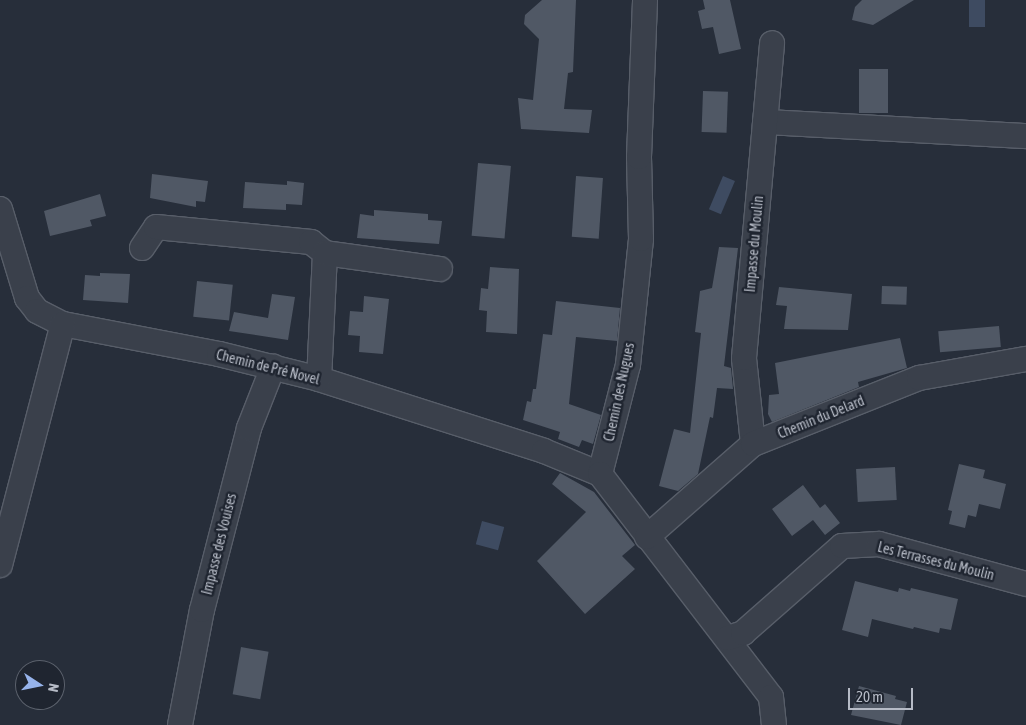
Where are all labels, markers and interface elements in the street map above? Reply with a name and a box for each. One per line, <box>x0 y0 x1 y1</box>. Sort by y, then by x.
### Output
street label: Impasse du Moulin <box>741 195 767 293</box>
street label: Chemin des Nugues <box>600 341 638 443</box>
street label: Chemin de Pré Novel <box>215 346 321 388</box>
street label: Chemin du Delard <box>775 392 867 442</box>
street label: Impasse des Vouises <box>198 491 240 597</box>
street label: Les Terrasses du Moulin <box>876 538 996 584</box>
north arrow <box>15 660 65 710</box>
scale bar <box>851 678 916 710</box>
text: N <box>45 682 62 693</box>
text: 20 m <box>856 688 883 705</box>

